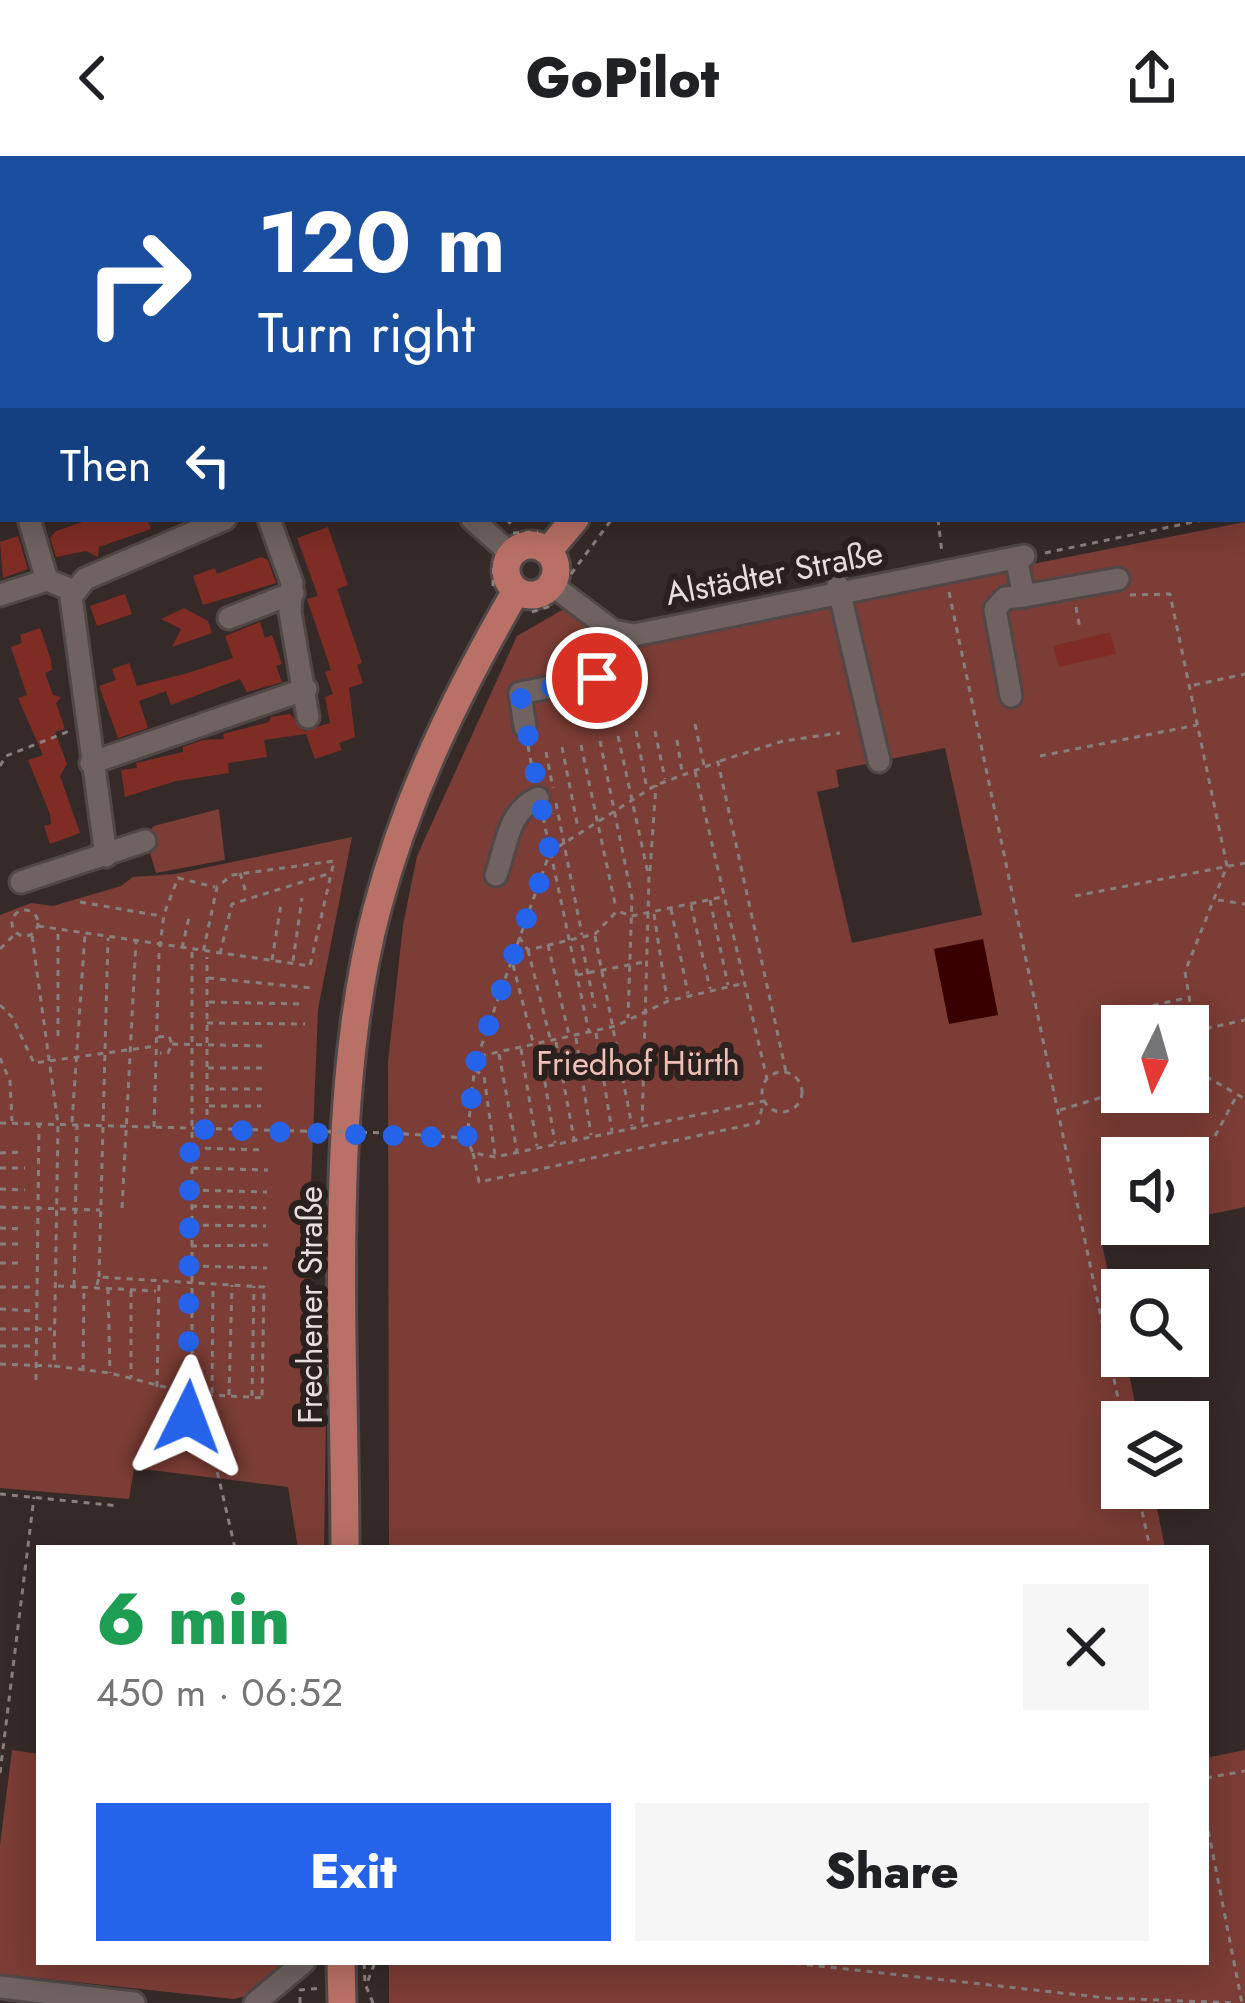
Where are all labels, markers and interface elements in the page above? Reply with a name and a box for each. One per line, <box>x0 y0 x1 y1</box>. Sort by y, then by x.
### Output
text: GoPilot <box>526 39 719 117</box>
icon: back <box>60 45 126 111</box>
icon: share <box>1119 45 1185 111</box>
text: 120 m <box>258 182 506 304</box>
icon: right <box>60 204 216 360</box>
text: Turn right <box>258 294 475 372</box>
icon: left <box>175 432 241 498</box>
text: Then <box>60 433 151 498</box>
street label: Alstädter Straße <box>661 529 887 617</box>
pin <box>546 627 648 729</box>
icon: arrive <box>564 645 630 711</box>
north arrow <box>1101 1005 1209 1113</box>
map controls <box>1101 1005 1209 1509</box>
park label: Friedhof Hürth <box>536 1040 740 1087</box>
button: sound <box>1101 1137 1209 1245</box>
street label: Frechener Straße <box>287 1186 334 1424</box>
button: search <box>1101 1269 1209 1377</box>
position arrow <box>125 1354 251 1480</box>
button: layers <box>1101 1401 1209 1509</box>
text: 6 min <box>96 1567 290 1671</box>
button: close <box>1023 1584 1149 1710</box>
text: 450 m · 06:52 <box>96 1664 343 1721</box>
button: Exit <box>96 1803 611 1941</box>
button: Share <box>635 1803 1149 1941</box>

